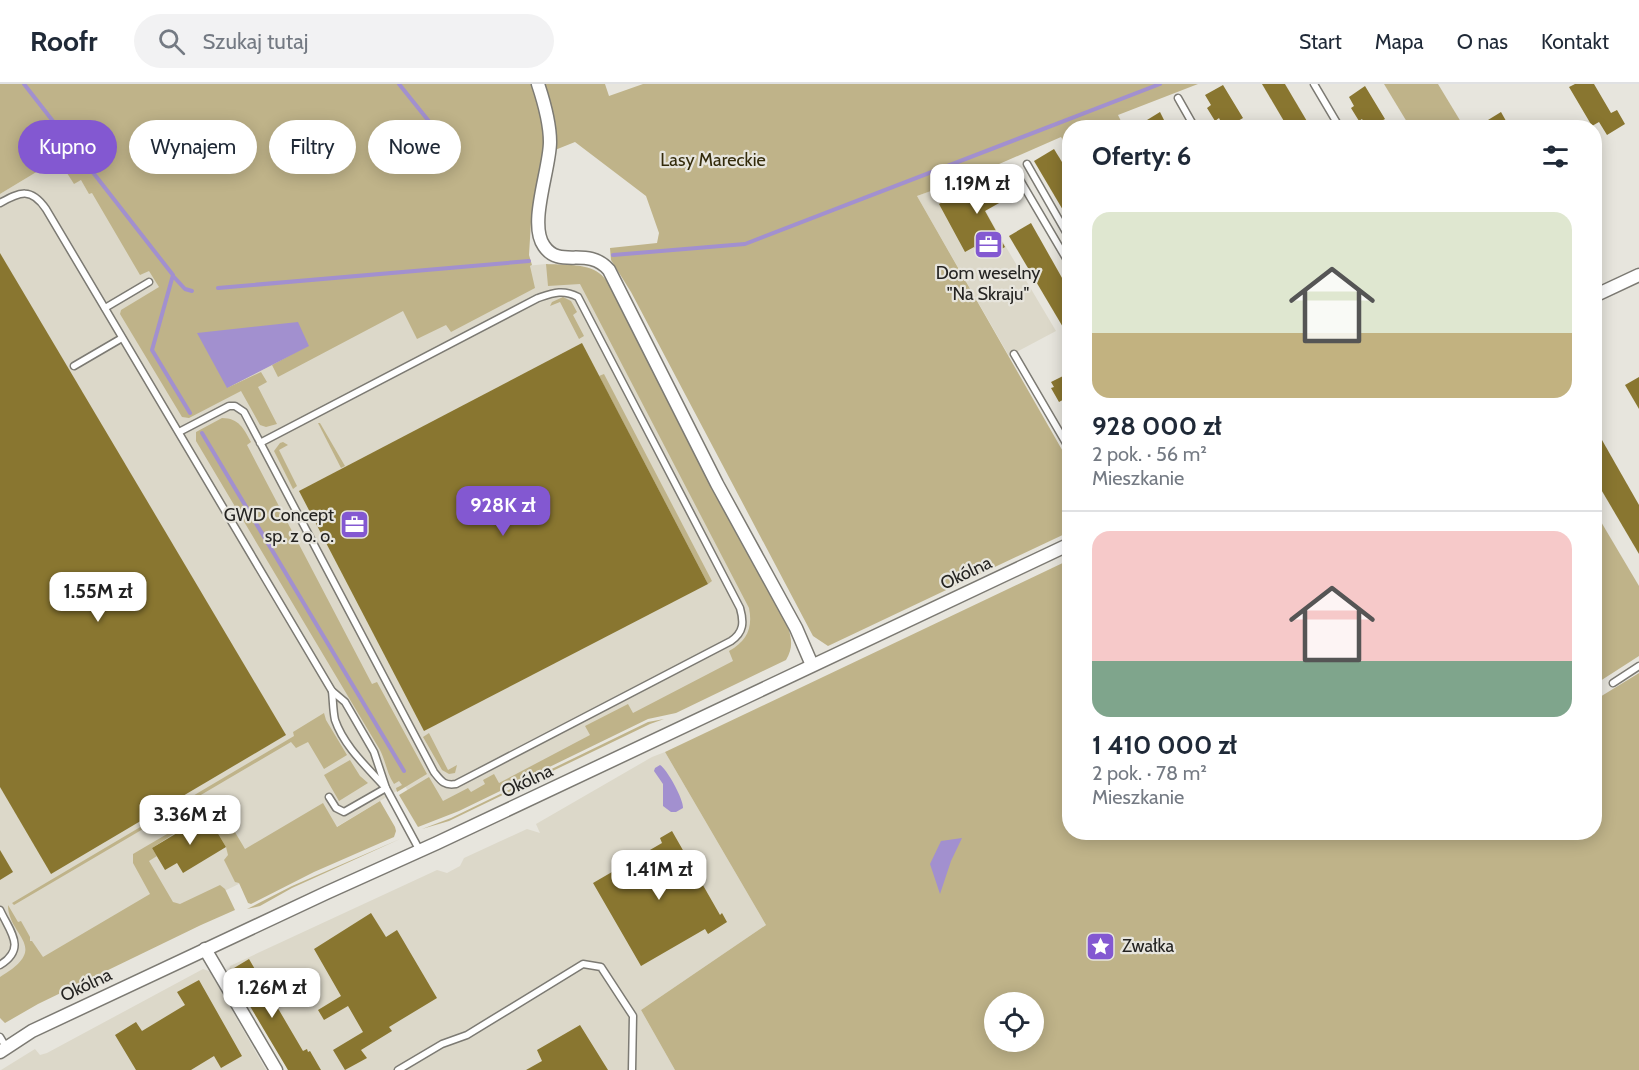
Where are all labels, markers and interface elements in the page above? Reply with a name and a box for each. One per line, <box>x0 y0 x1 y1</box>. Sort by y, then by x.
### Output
search box <box>134 14 554 68</box>
text: Roofr <box>30 24 98 58</box>
icon: search <box>155 25 188 58</box>
text: Szukaj tutaj <box>203 28 309 55</box>
text: Start <box>1299 29 1342 54</box>
text: Mapa <box>1375 29 1424 54</box>
text: O nas <box>1457 29 1508 54</box>
text: Kontakt <box>1541 29 1609 54</box>
chip: Kupno <box>18 120 117 174</box>
chip: Wynajem <box>129 120 257 174</box>
chip: Filtry <box>269 120 356 174</box>
chip: Nowe <box>368 120 461 174</box>
text: Oferty: 6 <box>1092 140 1191 172</box>
icon: filters <box>1539 140 1572 173</box>
park label: Lasy Mareckie <box>660 149 766 171</box>
pin: 1.19M zł <box>915 164 1039 215</box>
text: 1.19M zł <box>944 171 1010 195</box>
office icon: Dom weselny "Na Skraju" <box>972 228 1004 260</box>
icon: home <box>1278 251 1386 359</box>
place label: Dom weselny "Na Skraju" <box>936 262 1040 305</box>
text: 928 000 zł <box>1092 410 1222 442</box>
text: 2 pok. · 56 m² <box>1092 442 1207 466</box>
text: Mieszkanie <box>1092 466 1184 490</box>
pin: 928K zł <box>448 486 558 537</box>
text: 928K zł <box>470 493 536 517</box>
place label: GWD Concept sp. z o. o. <box>224 504 334 547</box>
office icon: GWD Concept sp. z o. o. <box>339 509 371 541</box>
street label: Okólna <box>937 551 996 594</box>
icon: home <box>1278 570 1386 678</box>
pin: 1.55M zł <box>36 572 160 623</box>
text: 1.55M zł <box>63 579 133 603</box>
text: 1 410 000 zł <box>1092 729 1237 761</box>
street label: Okólna <box>498 759 557 802</box>
text: 2 pok. · 78 m² <box>1092 761 1207 785</box>
text: Mieszkanie <box>1092 785 1184 809</box>
pin: 3.36M zł <box>128 795 252 846</box>
text: 3.36M zł <box>154 802 226 826</box>
pin: 1.41M zł <box>597 850 721 901</box>
text: 1.41M zł <box>625 857 693 881</box>
place icon: Zwałka <box>1085 930 1117 962</box>
place label: Zwałka <box>1122 935 1174 957</box>
street label: Okólna <box>57 963 116 1006</box>
pin: 1.26M zł <box>210 968 334 1019</box>
text: 1.26M zł <box>237 975 307 999</box>
map controls <box>984 992 1044 1052</box>
button: locate <box>984 992 1044 1052</box>

